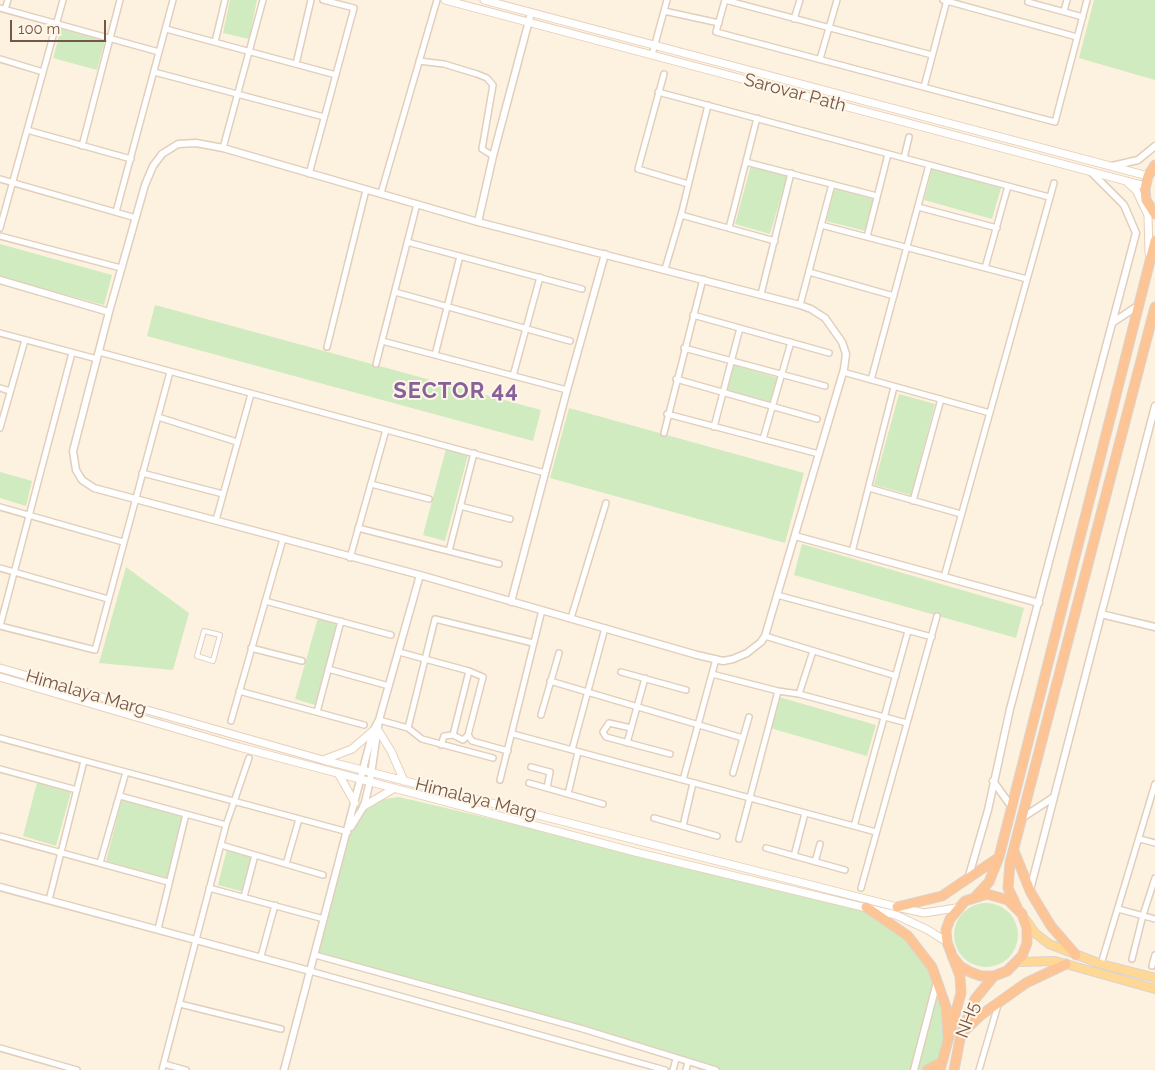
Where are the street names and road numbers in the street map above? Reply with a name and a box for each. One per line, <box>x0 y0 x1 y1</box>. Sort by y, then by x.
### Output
street label: Sarovar Path <box>742 69 848 117</box>
street label: Himalaya Marg <box>23 665 149 721</box>
street label: Himalaya Marg <box>413 773 539 825</box>
street label: NH5 <box>952 999 984 1041</box>

